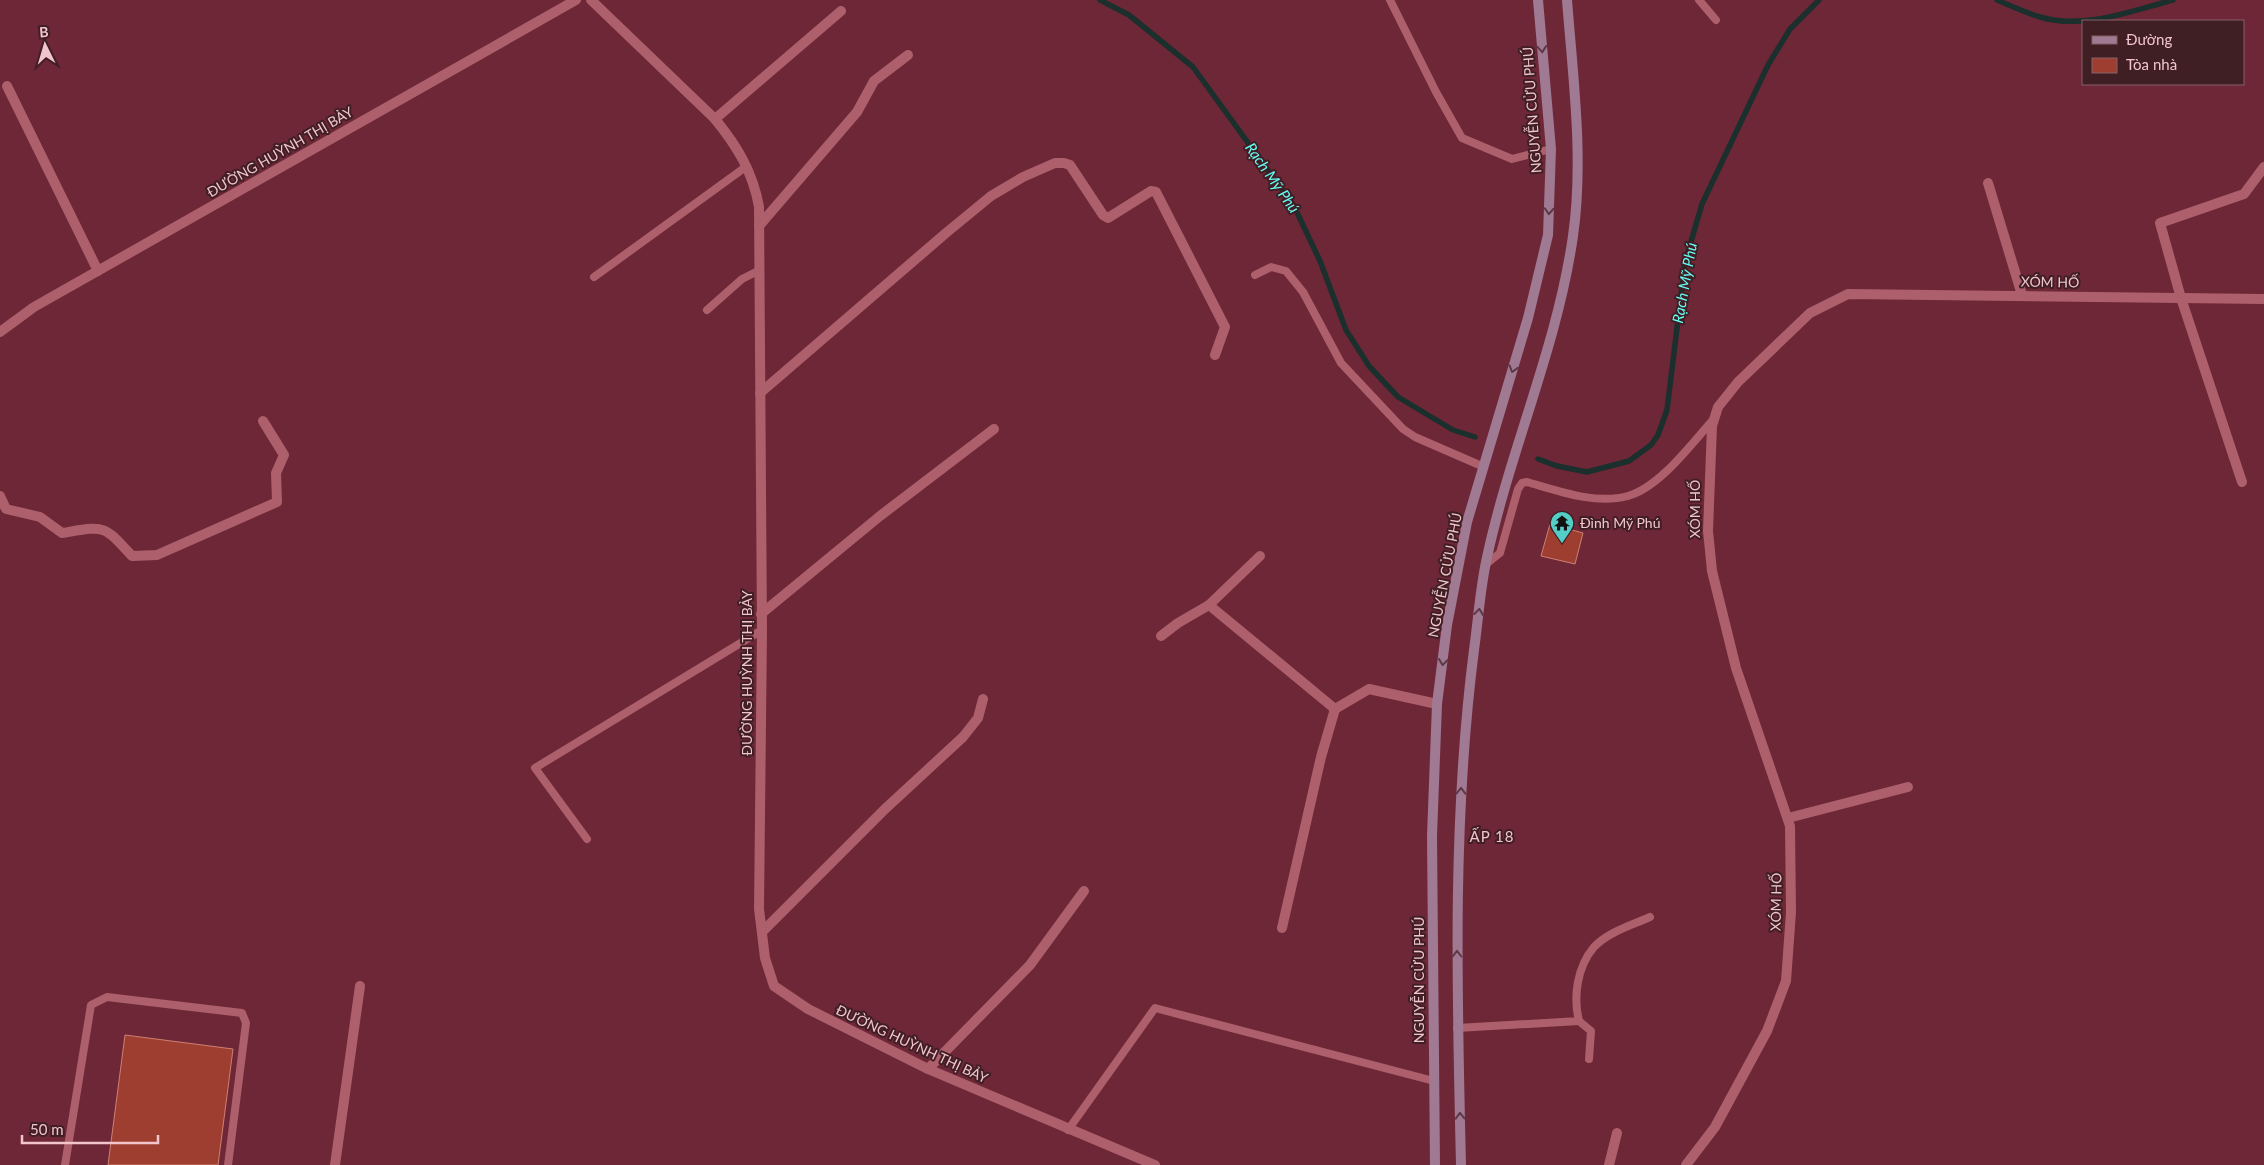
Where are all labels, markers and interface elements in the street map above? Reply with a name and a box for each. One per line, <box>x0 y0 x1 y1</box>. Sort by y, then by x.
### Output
north arrow <box>20 20 70 70</box>
legend <box>2082 20 2244 85</box>
text: B <box>38 23 49 40</box>
text: Đường <box>2126 30 2172 48</box>
one-way arrow <box>1537 45 1548 53</box>
street label: NGUYỄN CỬU PHÚ <box>1519 46 1544 174</box>
text: Tòa nhà <box>2126 55 2177 73</box>
street label: ĐƯỜNG HUỲNH THỊ BẢY <box>204 103 356 200</box>
water label: Rạch Mỹ Phú <box>1242 139 1304 216</box>
one-way arrow <box>1544 207 1555 215</box>
water label: Rạch Mỹ Phú <box>1668 241 1700 325</box>
street label: XÓM HỐ <box>2021 272 2079 291</box>
one-way arrow <box>1509 364 1519 372</box>
street label: XÓM HỐ <box>1686 480 1703 538</box>
temple icon: Đình Mỹ Phú <box>1549 510 1575 544</box>
street label: NGUYỄN CỬU PHÚ <box>1424 511 1465 639</box>
place label: Đình Mỹ Phú <box>1580 514 1660 531</box>
street label: ĐƯỜNG HUỲNH THỊ BẢY <box>738 590 755 756</box>
one-way arrow <box>1473 608 1484 616</box>
one-way arrow <box>1438 658 1449 666</box>
one-way arrow <box>1455 787 1466 795</box>
district label: ẤP 18 <box>1470 827 1515 845</box>
street label: XÓM HỐ <box>1766 873 1785 931</box>
street label: NGUYỄN CỬU PHÚ <box>1410 917 1427 1043</box>
one-way arrow <box>1452 950 1462 958</box>
street label: ĐƯỜNG HUỲNH THỊ BẢY <box>834 1001 991 1086</box>
scale bar <box>22 1112 159 1144</box>
one-way arrow <box>1455 1112 1465 1120</box>
text: 50 m <box>30 1120 64 1138</box>

